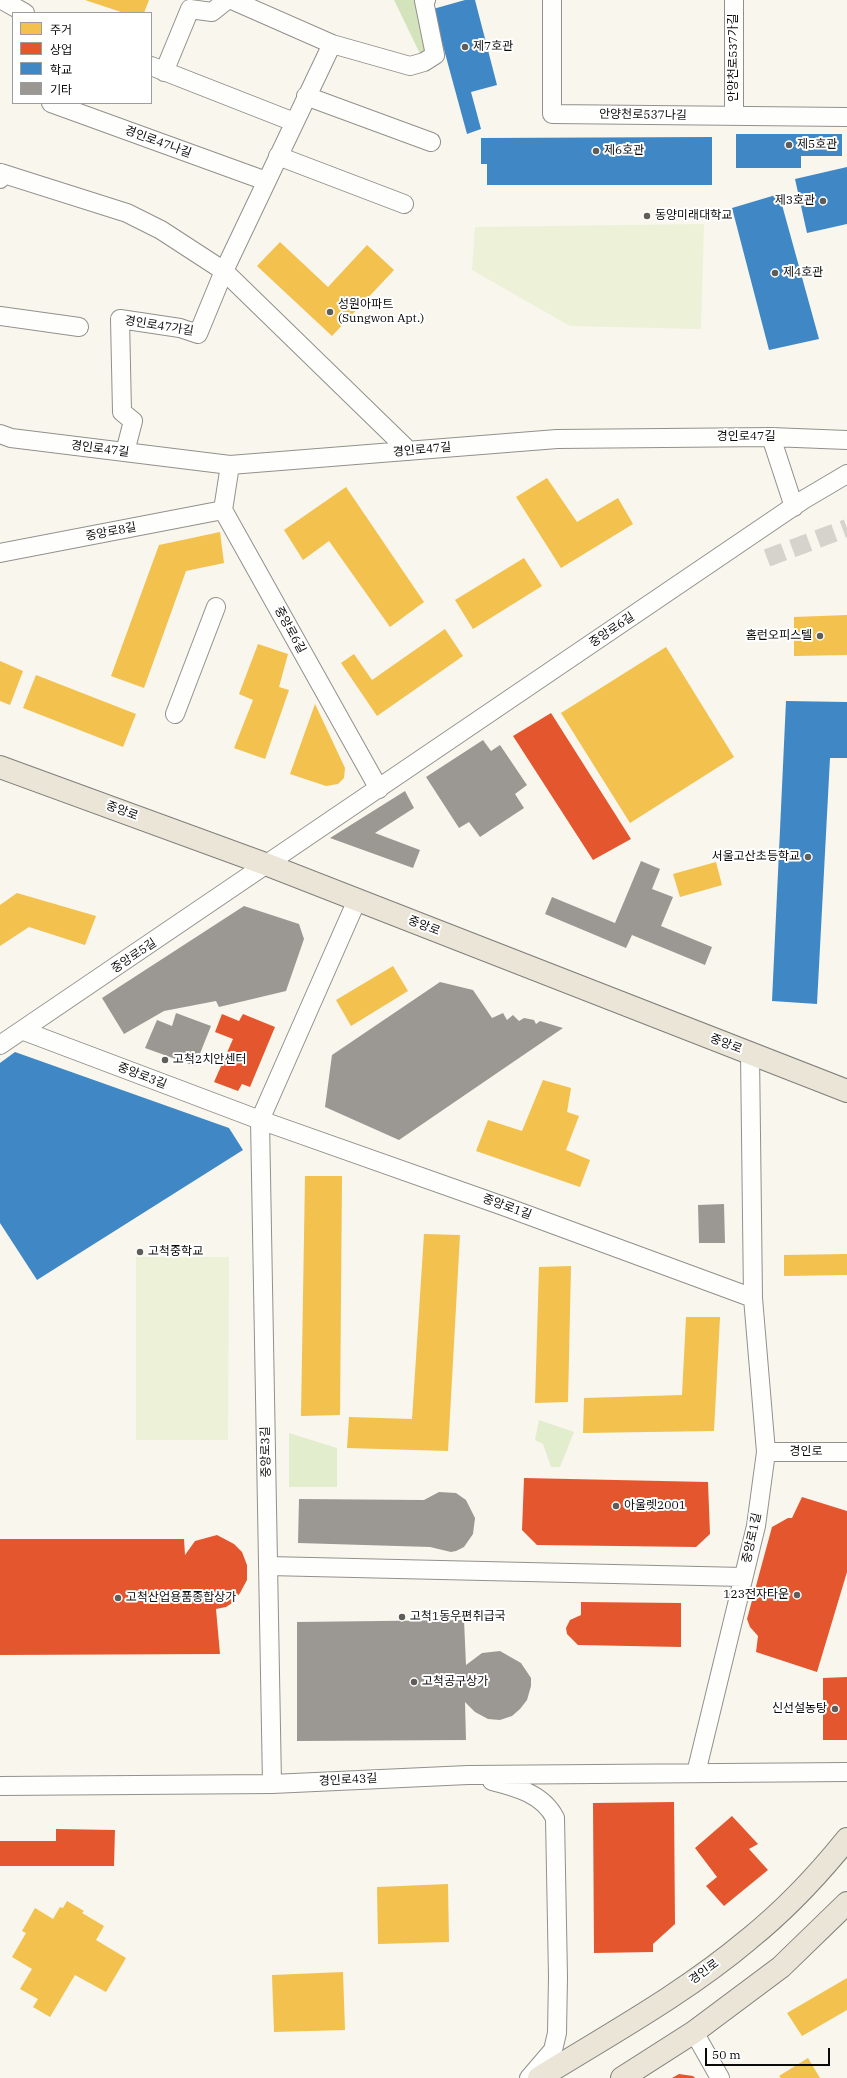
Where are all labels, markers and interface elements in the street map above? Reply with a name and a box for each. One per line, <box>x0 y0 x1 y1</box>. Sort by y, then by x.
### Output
legend <box>12 12 152 104</box>
street label: 안양천로537가길 <box>727 14 741 102</box>
text: 주거 <box>50 22 72 37</box>
place label: 제7호관 <box>473 40 513 54</box>
text: 상업 <box>50 42 72 57</box>
marker: 제7호관 <box>460 42 470 52</box>
text: 학교 <box>50 62 72 77</box>
text: 기타 <box>50 82 72 97</box>
street label: 안양천로537나길 <box>599 107 687 123</box>
street label: 경인로47나길 <box>123 123 193 161</box>
place label: 제5호관 <box>797 138 837 152</box>
marker: 제5호관 <box>784 140 794 150</box>
place label: 제6호관 <box>604 144 644 158</box>
marker: 제6호관 <box>591 146 601 156</box>
place label: 제3호관 <box>775 194 815 208</box>
marker: 제3호관 <box>818 196 828 206</box>
place label: 동양미래대학교 <box>655 209 732 223</box>
marker: 동양미래대학교 <box>642 211 652 221</box>
place label: 제4호관 <box>783 266 823 280</box>
marker: 제4호관 <box>770 268 780 278</box>
place label: 성원아파트 (Sungwon Apt.) <box>338 298 424 326</box>
marker: 성원아파트 (Sungwon Apt.) <box>325 307 335 317</box>
street label: 경인로47가길 <box>124 313 194 339</box>
street label: 경인로47길 <box>717 430 775 444</box>
street label: 경인로47길 <box>70 438 130 460</box>
street label: 경인로47길 <box>392 440 452 460</box>
street label: 중앙로8길 <box>84 520 138 544</box>
street label: 중앙로6길 <box>271 604 309 656</box>
street label: 중앙로6길 <box>587 610 637 650</box>
place label: 홈런오피스텔 <box>746 629 812 643</box>
marker: 홈런오피스텔 <box>815 631 825 641</box>
street label: 중앙로 <box>104 799 140 823</box>
place label: 서울고산초등학교 <box>712 850 800 864</box>
marker: 서울고산초등학교 <box>803 852 813 862</box>
street label: 중앙로 <box>406 913 442 939</box>
street label: 중앙로5길 <box>109 936 159 976</box>
street label: 중앙로 <box>708 1031 744 1057</box>
place label: 고척2치안센터 <box>173 1053 246 1067</box>
marker: 고척2치안센터 <box>160 1055 170 1065</box>
street label: 중앙로3길 <box>115 1060 169 1092</box>
street label: 중앙로1길 <box>480 1191 534 1223</box>
place label: 고척중학교 <box>148 1245 203 1259</box>
marker: 고척중학교 <box>135 1247 145 1257</box>
street label: 중앙로3길 <box>258 1426 274 1478</box>
street label: 경인로 <box>789 1445 823 1459</box>
place label: 아울렛2001 <box>624 1499 686 1513</box>
marker: 아울렛2001 <box>611 1501 621 1511</box>
street label: 중앙로1길 <box>740 1511 764 1565</box>
place label: 123전자타운 <box>723 1588 789 1602</box>
marker: 123전자타운 <box>792 1590 802 1600</box>
place label: 고척산업용품종합상가 <box>126 1591 236 1605</box>
marker: 고척산업용품종합상가 <box>113 1593 123 1603</box>
place label: 고척1동우편취급국 <box>410 1610 506 1624</box>
marker: 고척1동우편취급국 <box>397 1612 407 1622</box>
place label: 고척공구상가 <box>422 1675 488 1689</box>
marker: 고척공구상가 <box>409 1677 419 1687</box>
place label: 신선설농탕 <box>772 1702 827 1716</box>
marker: 신선설농탕 <box>830 1704 840 1714</box>
street label: 경인로43길 <box>318 1771 378 1789</box>
street label: 경인로 <box>686 1956 722 1988</box>
scale bar <box>707 2040 832 2066</box>
text: 50 m <box>712 2047 741 2062</box>

